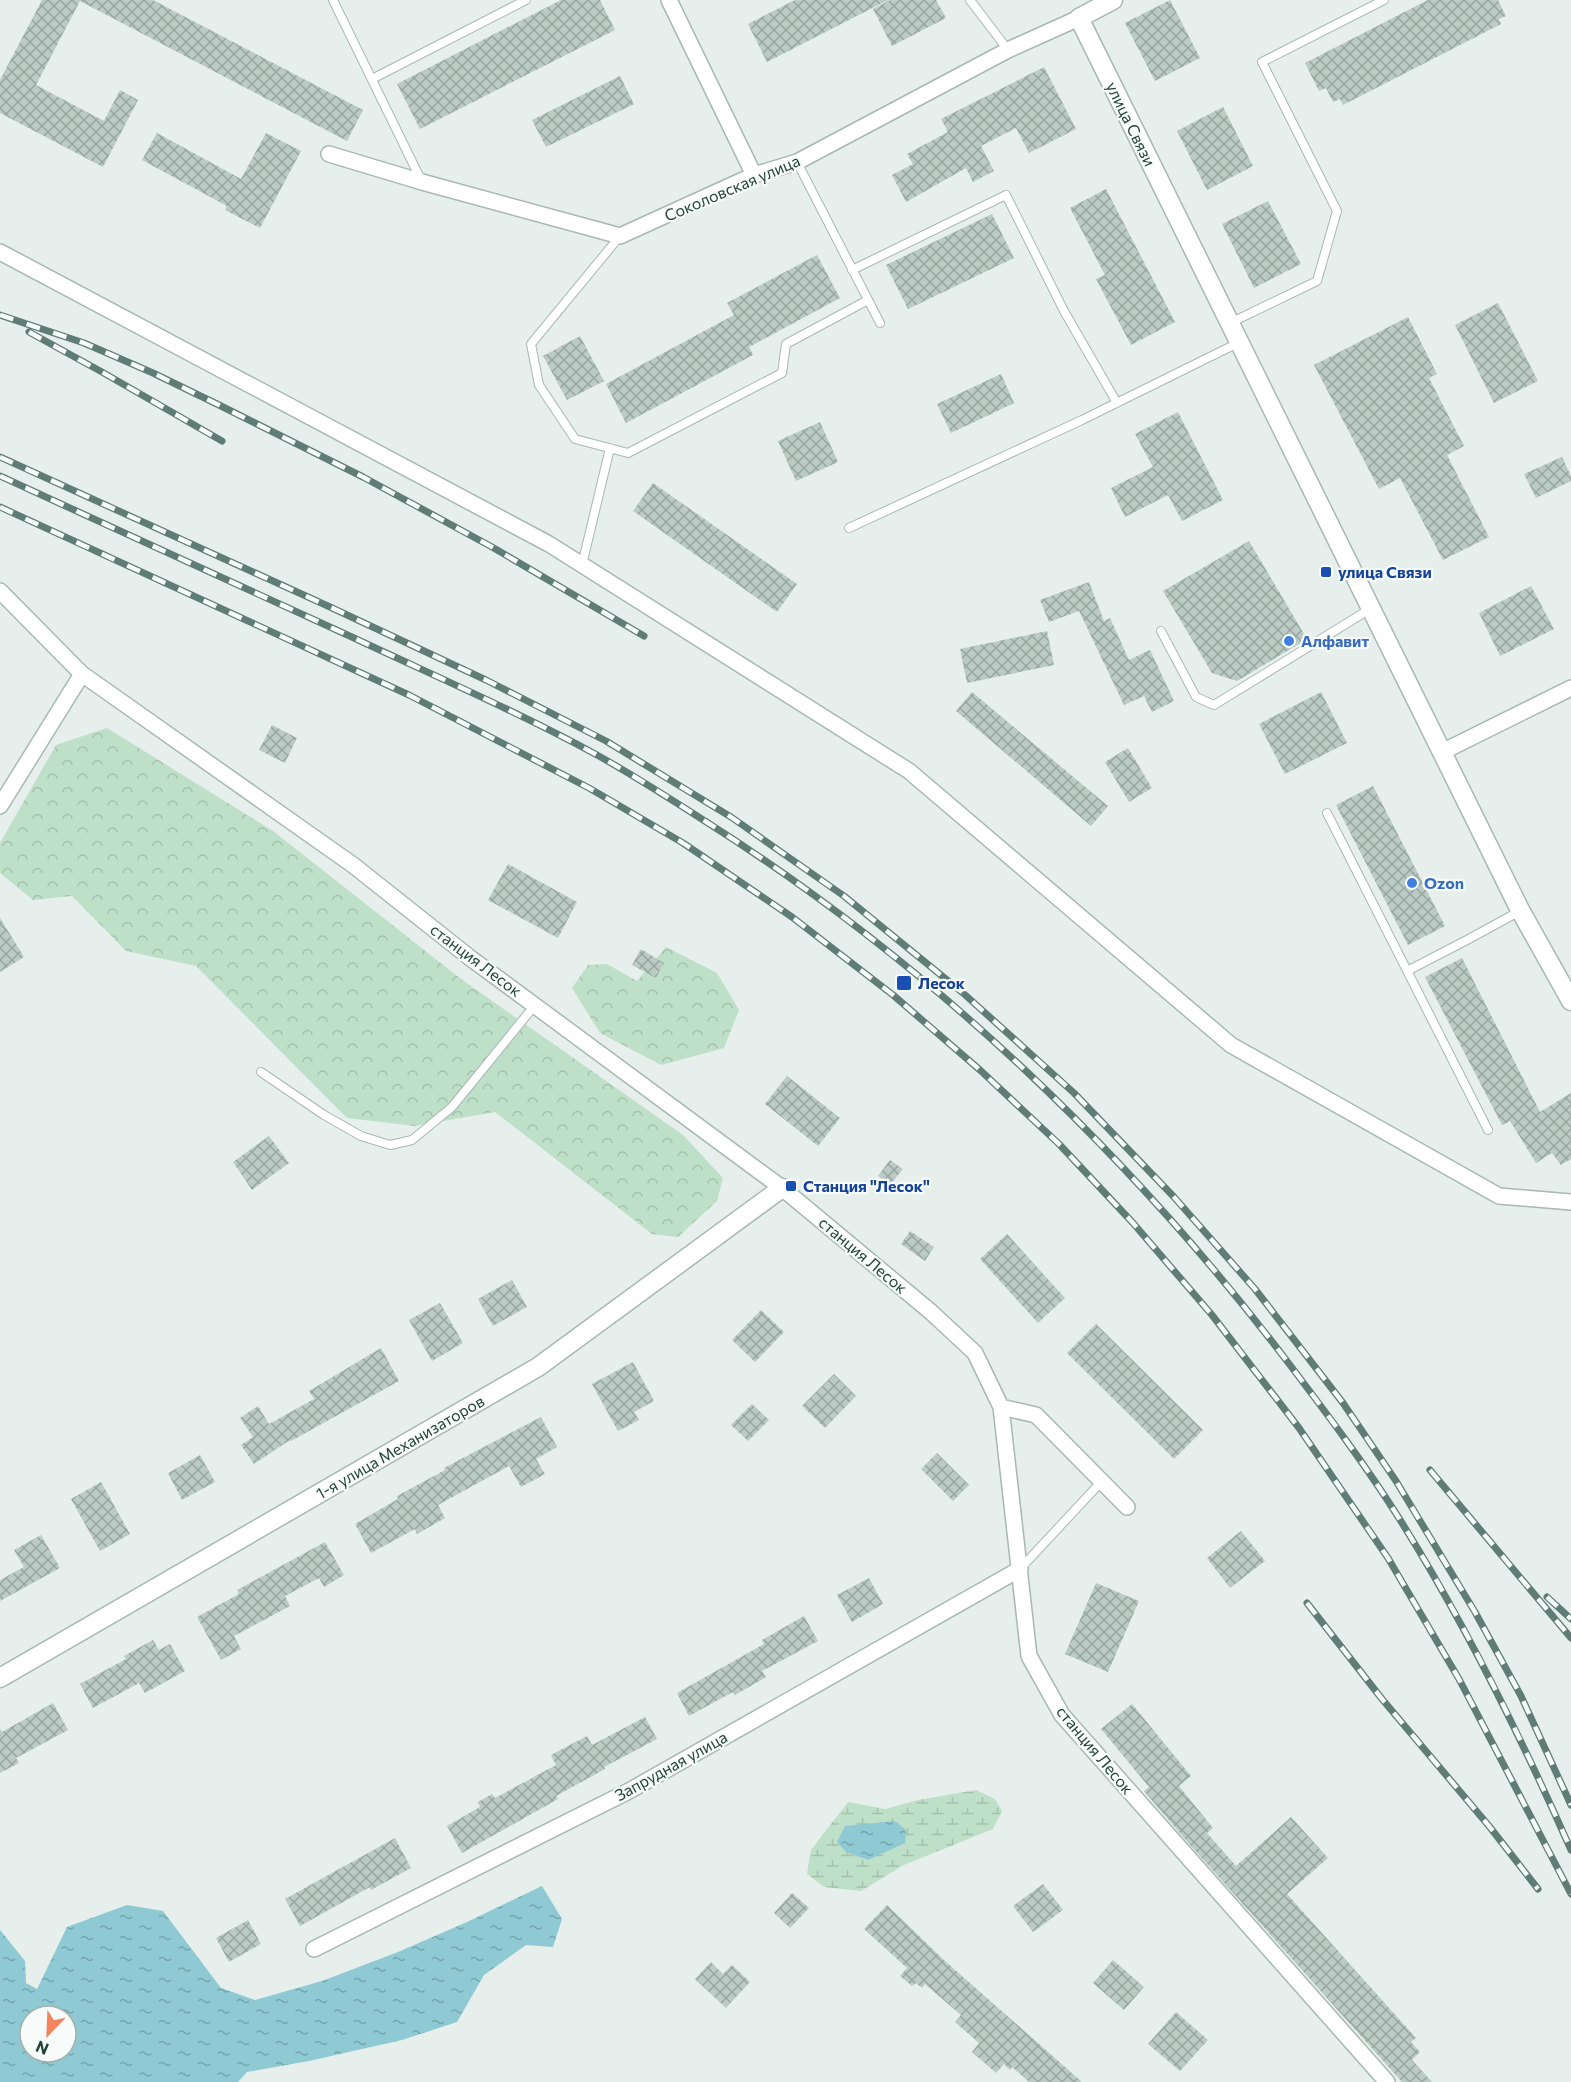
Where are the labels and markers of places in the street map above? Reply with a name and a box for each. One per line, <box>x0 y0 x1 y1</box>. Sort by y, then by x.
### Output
place label: улица Связи <box>1338 562 1432 581</box>
marker: улица Связи <box>1319 565 1333 579</box>
place label: Алфавит <box>1301 631 1369 650</box>
marker: Алфавит <box>1282 634 1296 648</box>
place label: Ozon <box>1424 873 1464 892</box>
marker: Ozon <box>1405 876 1419 890</box>
place label: Лесок <box>918 973 965 992</box>
marker: Лесок <box>895 974 913 992</box>
place label: Станция "Лесок" <box>803 1176 930 1195</box>
marker: Станция "Лесок" <box>784 1179 798 1193</box>

